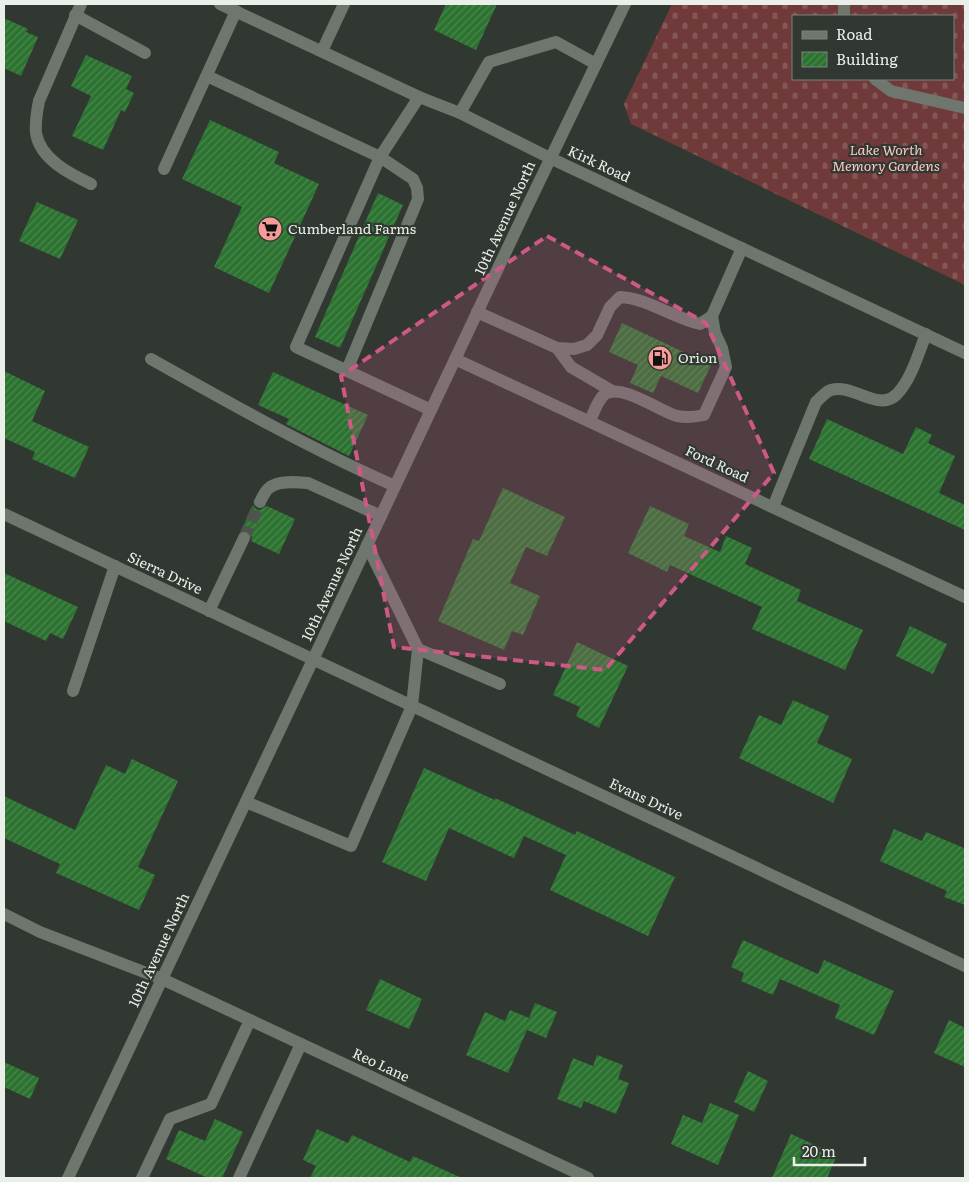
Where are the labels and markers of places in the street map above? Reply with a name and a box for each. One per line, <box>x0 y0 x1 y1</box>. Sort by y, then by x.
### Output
supermarket icon: Cumberland Farms <box>257 216 283 242</box>
place label: Cumberland Farms <box>288 218 416 238</box>
fuel station icon: Orion <box>647 345 673 371</box>
place label: Orion <box>678 347 717 367</box>

